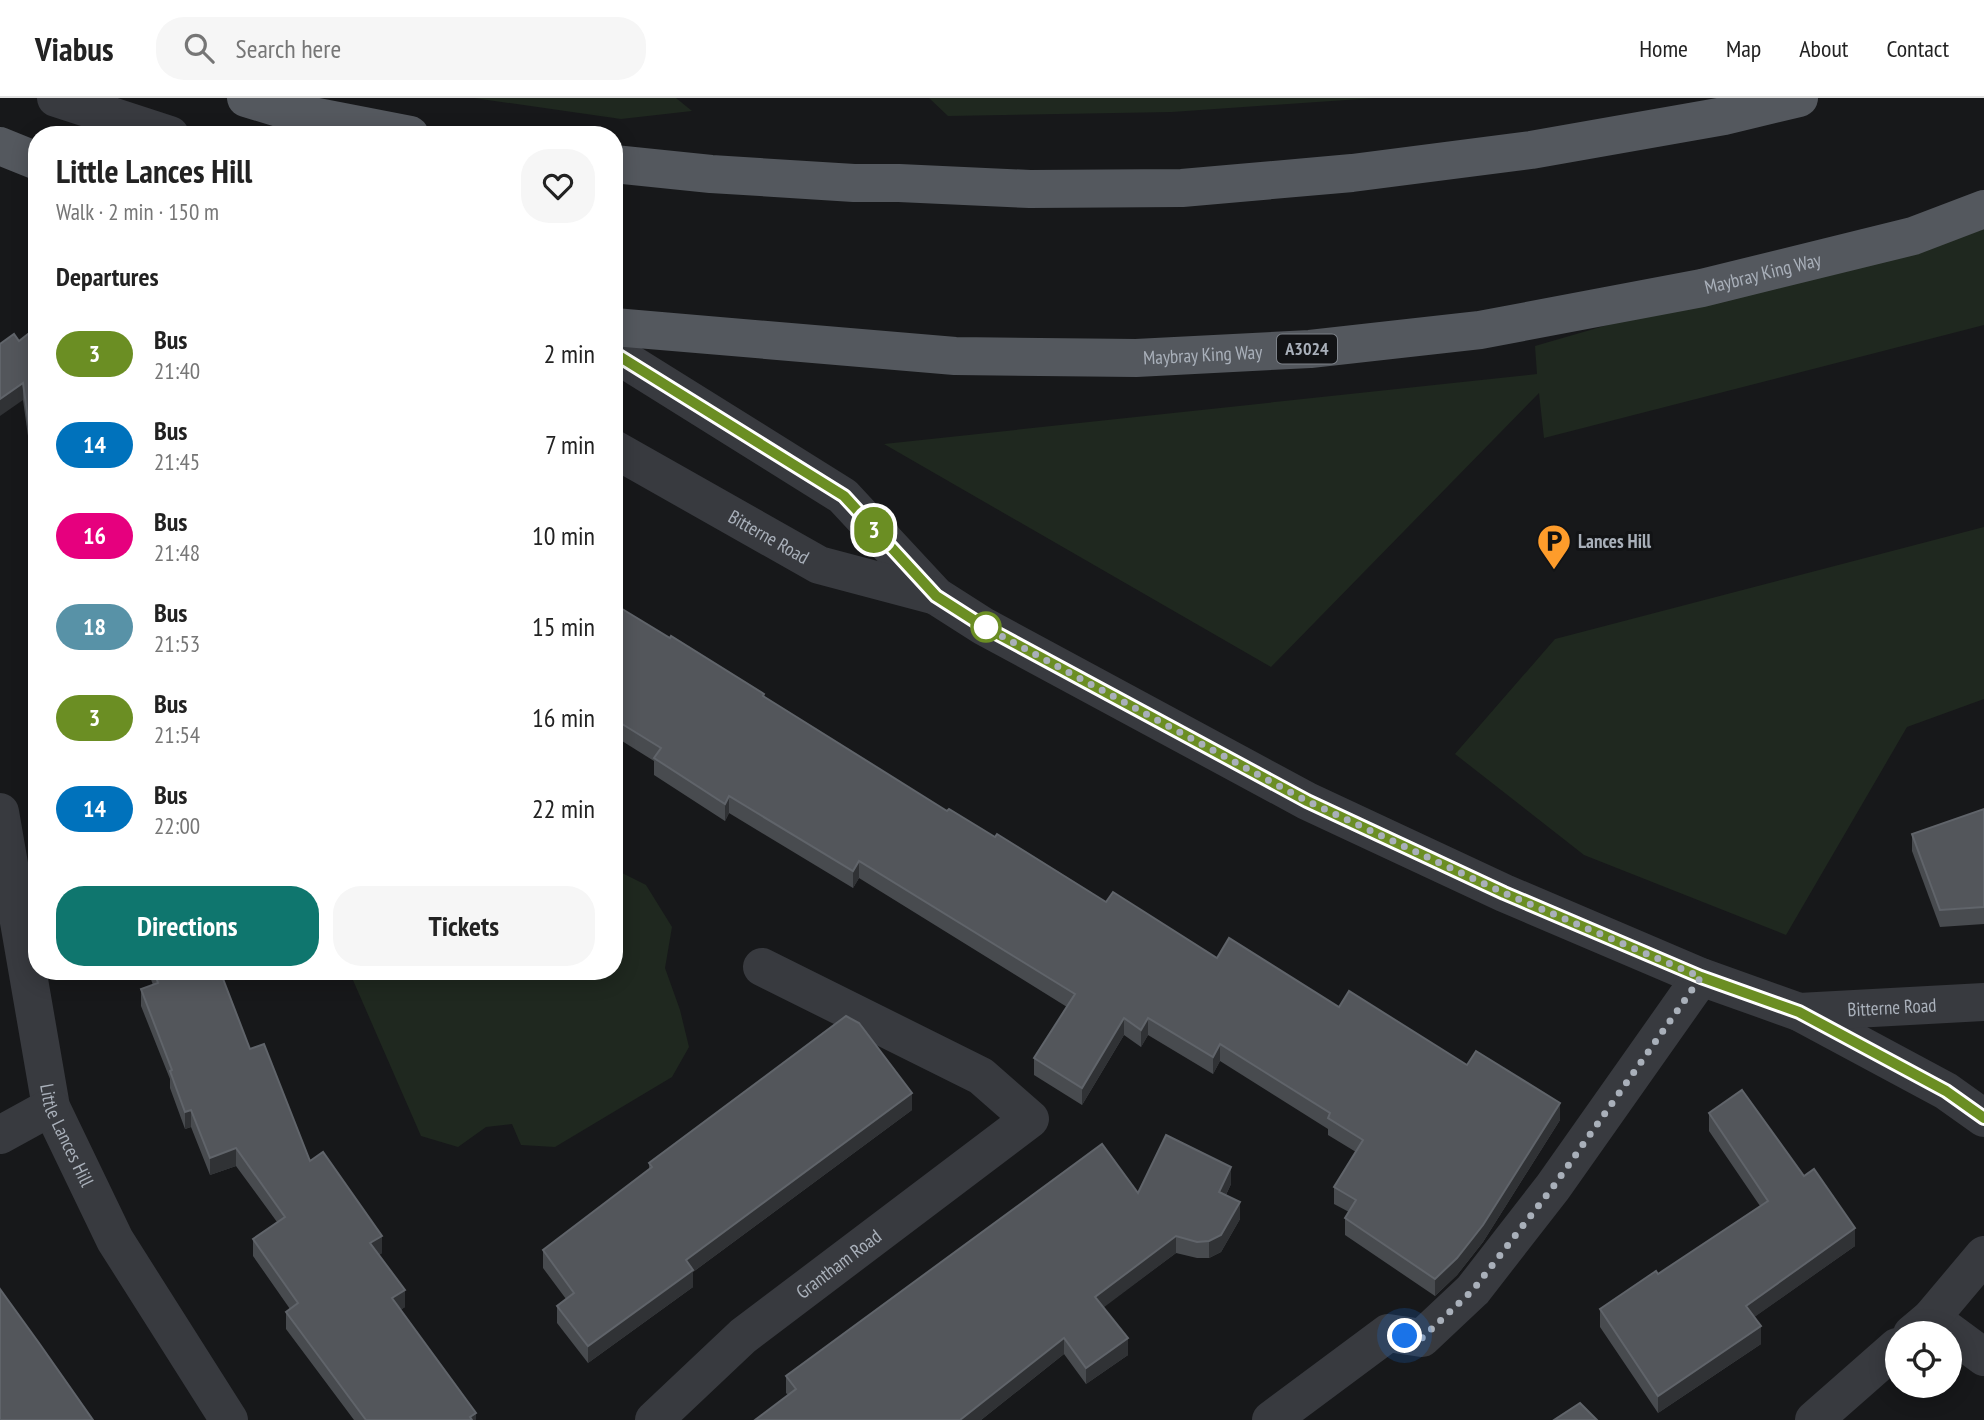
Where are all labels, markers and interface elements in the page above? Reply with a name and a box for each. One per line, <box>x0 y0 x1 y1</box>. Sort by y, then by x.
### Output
search box <box>156 17 646 80</box>
text: Viabus <box>35 27 114 70</box>
icon: search <box>180 29 218 67</box>
text: Search here <box>236 32 341 65</box>
text: Home <box>1639 33 1688 64</box>
text: Map <box>1726 33 1761 64</box>
text: About <box>1799 33 1848 64</box>
text: Contact <box>1886 33 1949 64</box>
text: Little Lances Hill <box>56 149 252 192</box>
button: heart <box>521 149 595 223</box>
text: Walk · 2 min · 150 m <box>56 197 219 226</box>
street label: Maybray King Way <box>1702 247 1824 299</box>
text: Departures <box>56 260 159 293</box>
text: Bus <box>154 323 187 356</box>
road number: A3024 <box>1277 334 1337 363</box>
text: 2 min <box>544 337 595 370</box>
text: 3 <box>89 338 100 369</box>
street label: Maybray King Way <box>1142 339 1264 370</box>
text: 21:40 <box>154 356 200 385</box>
text: Bus <box>154 414 187 447</box>
text: 7 min <box>545 428 595 461</box>
text: 14 <box>83 429 106 460</box>
text: 21:45 <box>154 447 200 476</box>
street label: Bitterne Road <box>724 504 814 569</box>
text: Bus <box>154 505 187 538</box>
line badge: 3 <box>851 507 897 553</box>
text: 3 <box>868 514 880 545</box>
text: 10 min <box>532 519 595 552</box>
text: 16 <box>83 520 106 551</box>
parking icon: Lances Hill <box>1535 522 1573 571</box>
place label: Lances Hill <box>1578 529 1652 553</box>
text: 21:48 <box>154 538 200 567</box>
text: Bus <box>154 596 187 629</box>
text: 15 min <box>532 610 595 643</box>
text: 18 <box>83 611 106 642</box>
unlabelled marker <box>971 612 1001 642</box>
text: 21:53 <box>154 629 200 658</box>
text: Bus <box>154 687 187 720</box>
text: 16 min <box>532 701 595 734</box>
text: 3 <box>89 702 100 733</box>
text: 21:54 <box>154 720 200 749</box>
text: Bus <box>154 778 187 811</box>
text: 22 min <box>532 792 595 825</box>
text: 14 <box>83 793 106 824</box>
text: 22:00 <box>154 811 200 840</box>
button: Directions <box>56 886 319 966</box>
button: Tickets <box>333 886 595 966</box>
street label: Bitterne Road <box>1847 993 1937 1021</box>
street label: Little Lances Hill <box>35 1082 100 1191</box>
street label: Grantham Road <box>791 1224 886 1304</box>
your location <box>1387 1318 1422 1353</box>
map controls <box>1885 1321 1962 1398</box>
button: locate <box>1885 1321 1962 1398</box>

